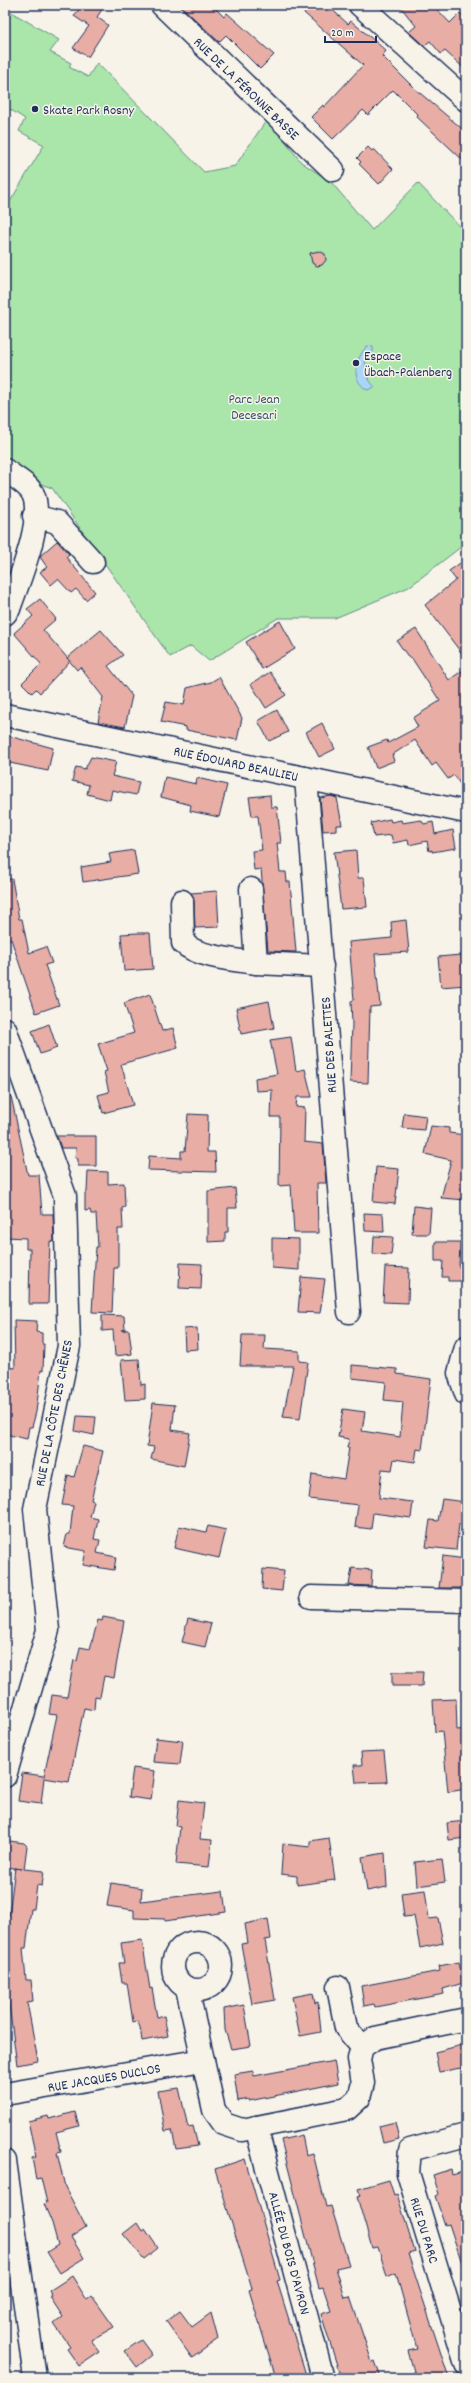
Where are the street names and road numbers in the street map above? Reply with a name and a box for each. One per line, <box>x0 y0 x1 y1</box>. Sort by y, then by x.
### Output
street label: RUE DE LA FÉRONNE BASSE <box>188 34 303 146</box>
street label: RUE ÉDOUARD BEAULIEU <box>171 742 300 788</box>
street label: RUE DES BALETTES <box>317 996 343 1094</box>
street label: RUE DE LA CÔTE DES CHÊNES <box>31 1338 79 1488</box>
street label: RUE JACQUES DUCLOS <box>46 2059 162 2099</box>
street label: ALLÉE DU BOIS D'AVRON <box>262 2190 314 2317</box>
street label: RUE DU PARC <box>404 2195 443 2266</box>

